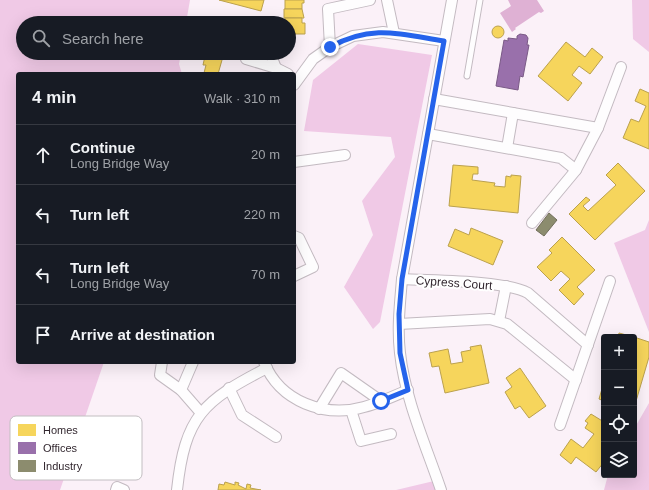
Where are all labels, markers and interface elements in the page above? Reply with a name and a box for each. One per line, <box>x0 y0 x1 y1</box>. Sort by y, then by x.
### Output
search box <box>16 16 296 60</box>
icon: search <box>30 27 52 49</box>
text: Search here <box>62 30 144 47</box>
route end <box>321 38 339 56</box>
text: 4 min <box>32 88 76 107</box>
text: Walk · 310 m <box>204 91 280 106</box>
text: Continue <box>70 139 135 156</box>
icon: ahead <box>32 144 54 166</box>
text: 20 m <box>251 147 280 162</box>
text: Long Bridge Way <box>70 156 169 171</box>
icon: left <box>32 204 54 226</box>
text: Turn left <box>70 206 129 223</box>
text: 220 m <box>244 207 280 222</box>
text: Turn left <box>70 259 129 276</box>
icon: left <box>32 264 54 286</box>
text: 70 m <box>251 267 280 282</box>
street label: Cypress Court <box>415 273 493 293</box>
text: Long Bridge Way <box>70 276 169 291</box>
icon: arrive <box>32 324 54 346</box>
text: Arrive at destination <box>70 326 215 343</box>
map controls <box>601 334 637 478</box>
button: + <box>601 334 637 370</box>
button: − <box>601 370 637 406</box>
route start <box>372 392 390 410</box>
button: locate <box>601 406 637 442</box>
legend <box>10 416 142 480</box>
text: Homes <box>43 424 78 436</box>
text: Offices <box>43 442 78 454</box>
button: layers <box>601 442 637 478</box>
text: Industry <box>43 460 83 472</box>

